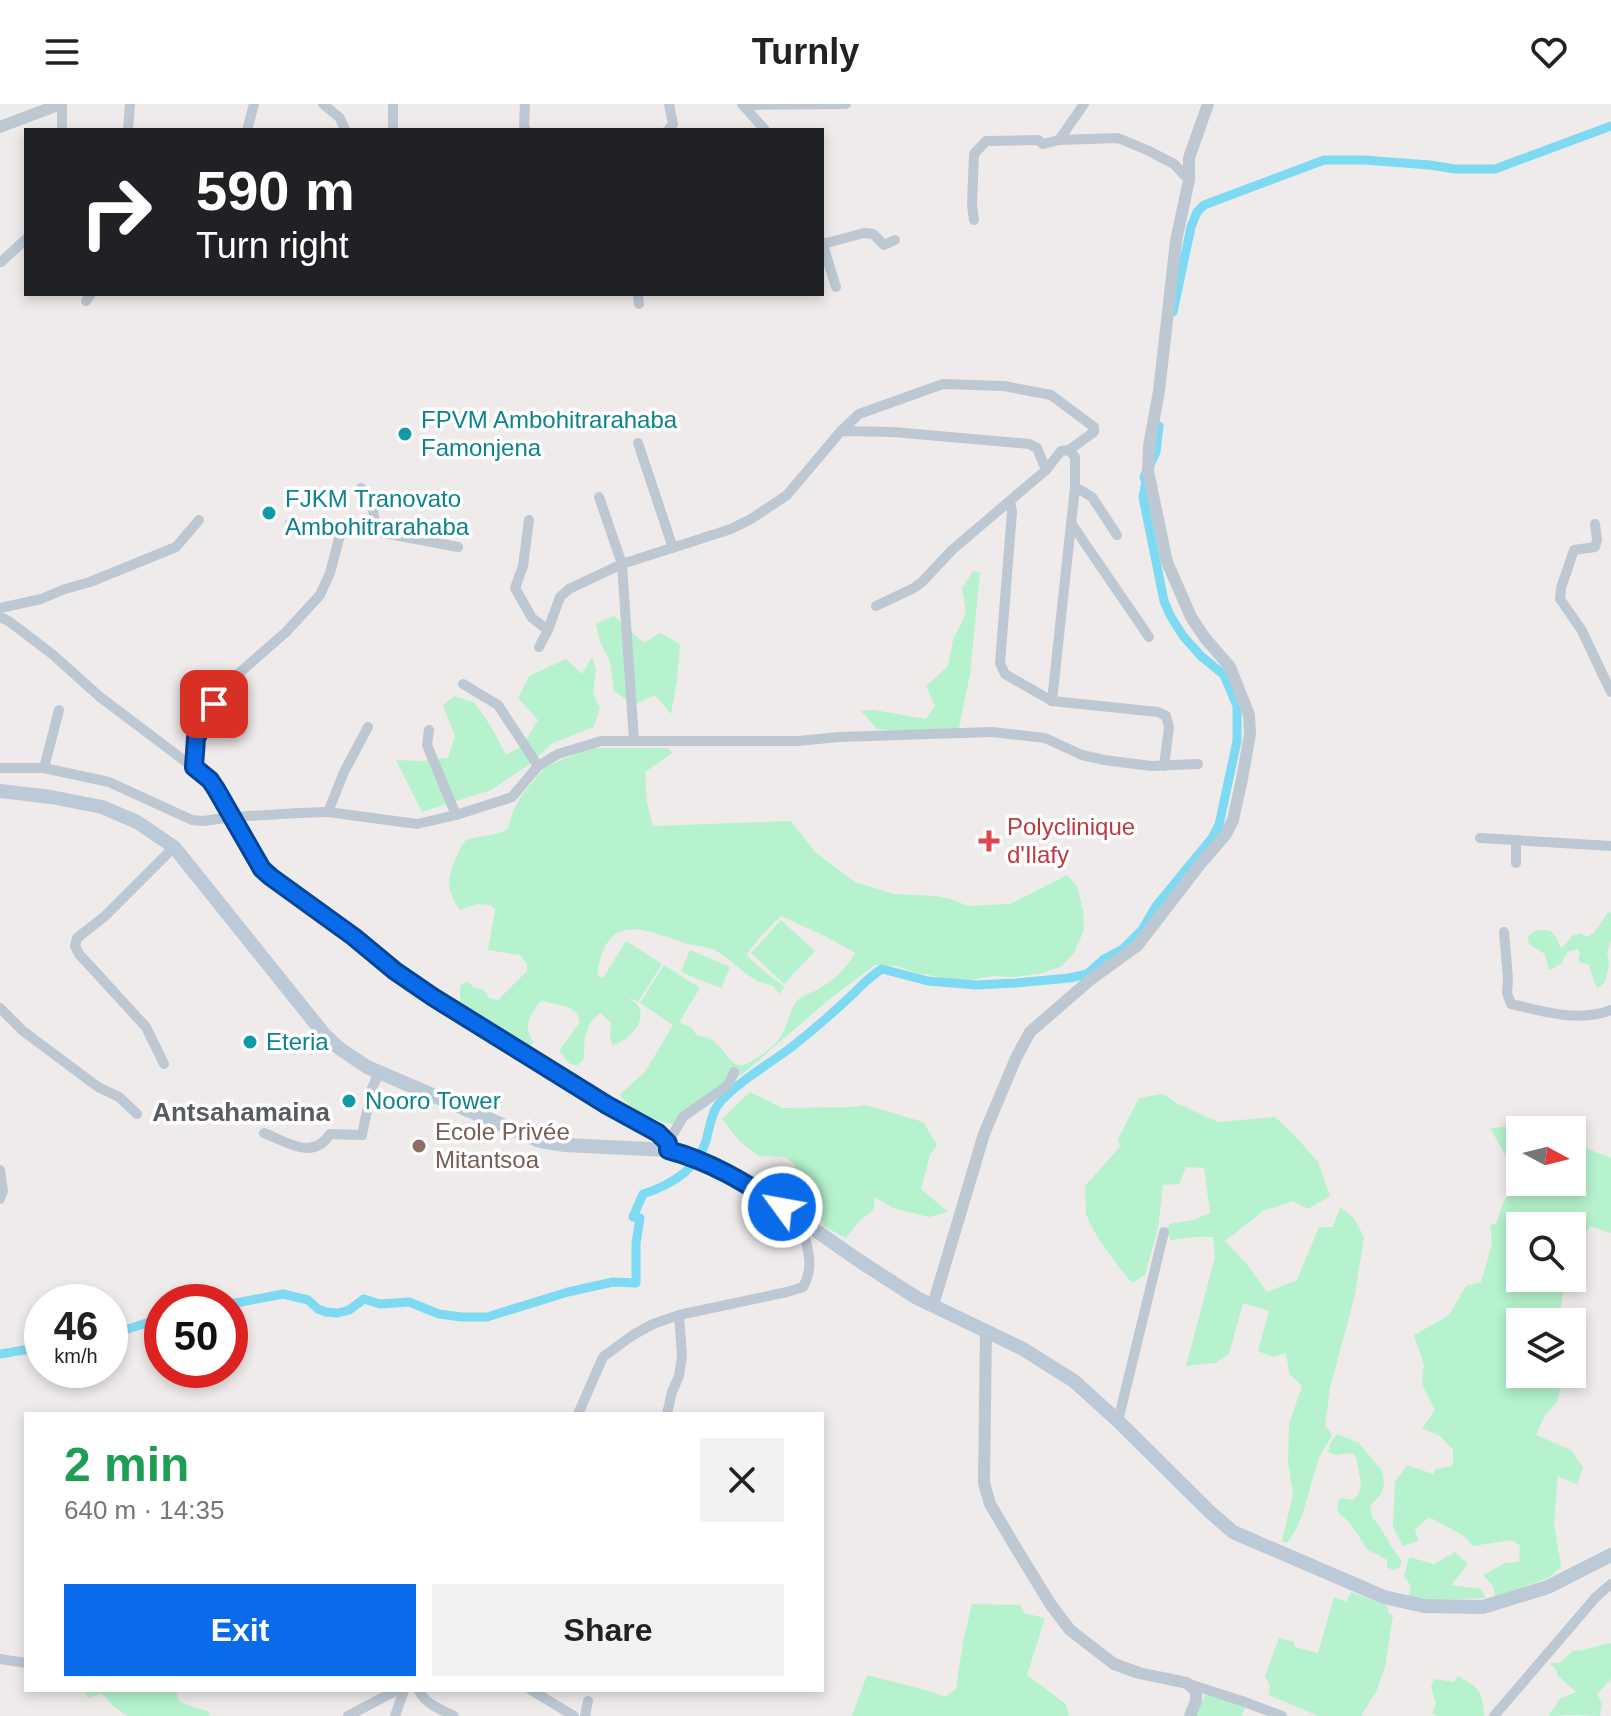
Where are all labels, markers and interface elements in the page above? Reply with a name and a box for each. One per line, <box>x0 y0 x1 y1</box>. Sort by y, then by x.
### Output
icon: menu <box>40 30 84 74</box>
icon: heart <box>1527 30 1571 74</box>
text: Turnly <box>752 31 859 72</box>
text: 590 m <box>196 159 355 222</box>
icon: right <box>64 160 168 264</box>
text: Turn right <box>196 225 349 266</box>
place label: FPVM Ambohitrarahaba Famonjena <box>421 406 678 461</box>
marker: FPVM Ambohitrarahaba Famonjena <box>396 425 414 443</box>
place label: FJKM Tranovato Ambohitrarahaba <box>285 485 470 540</box>
marker: FJKM Tranovato Ambohitrarahaba <box>260 504 278 522</box>
pin <box>180 670 248 738</box>
icon: arrive <box>192 682 236 726</box>
place label: Polyclinique d'Ilafy <box>1007 813 1135 868</box>
marker: Polyclinique d'Ilafy <box>978 830 1000 852</box>
place label: Eteria <box>266 1028 329 1055</box>
marker: Eteria <box>241 1033 259 1051</box>
place label: Nooro Tower <box>365 1087 501 1114</box>
marker: Nooro Tower <box>340 1092 358 1110</box>
district label: Antsahamaina <box>152 1097 330 1127</box>
north arrow <box>1506 1116 1586 1196</box>
map controls <box>1506 1116 1586 1388</box>
place label: Ecole Privée Mitantsoa <box>435 1118 570 1173</box>
marker: Ecole Privée Mitantsoa <box>410 1137 428 1155</box>
position arrow <box>740 1165 824 1249</box>
button: search <box>1506 1212 1586 1292</box>
speed limit sign: 50 <box>144 1284 248 1388</box>
text: 46 <box>54 1304 98 1348</box>
button: layers <box>1506 1308 1586 1388</box>
text: km/h <box>54 1345 98 1367</box>
text: 2 min <box>64 1438 189 1491</box>
button: close <box>700 1438 784 1522</box>
text: 640 m · 14:35 <box>64 1495 224 1525</box>
button: Exit <box>64 1584 416 1676</box>
button: Share <box>432 1584 784 1676</box>

